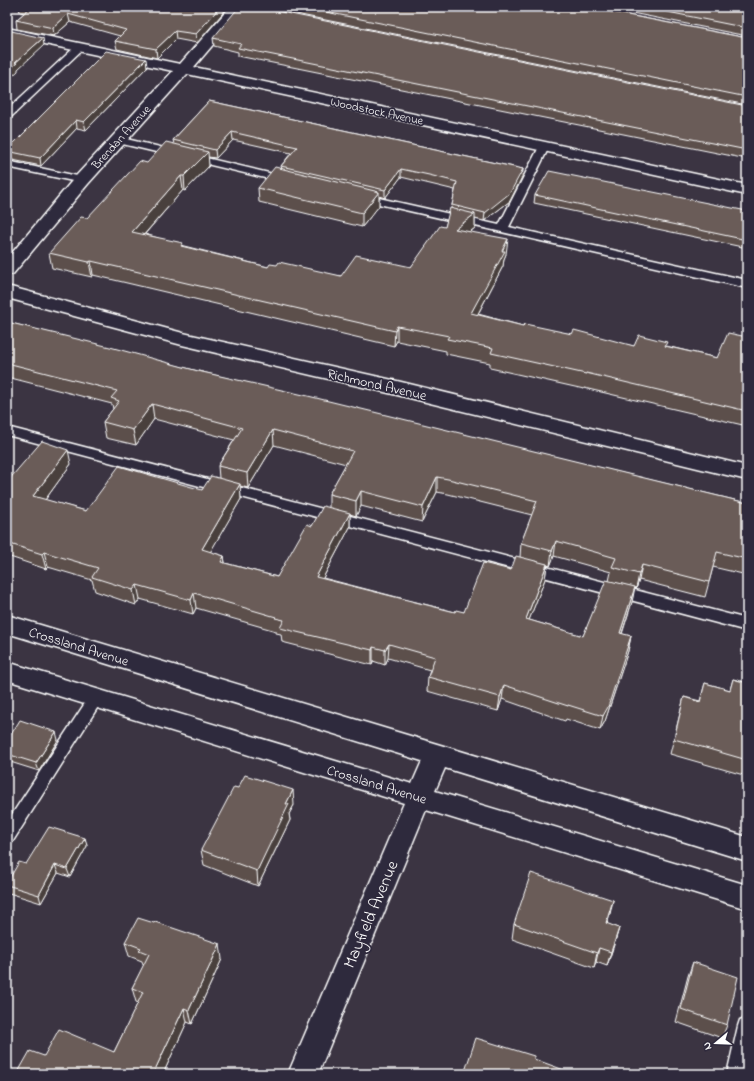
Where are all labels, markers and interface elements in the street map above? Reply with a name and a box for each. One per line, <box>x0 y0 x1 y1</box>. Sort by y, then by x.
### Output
street label: Woodstock Avenue <box>329 93 425 131</box>
street label: Brendan Avenue <box>87 101 156 175</box>
street label: Richmond Avenue <box>325 364 429 407</box>
street label: Crossland Avenue <box>26 622 132 673</box>
street label: Crossland Avenue <box>324 760 430 811</box>
street label: Mayfield Avenue <box>337 856 406 973</box>
north arrow <box>696 1023 736 1063</box>
text: N <box>699 1040 716 1052</box>

